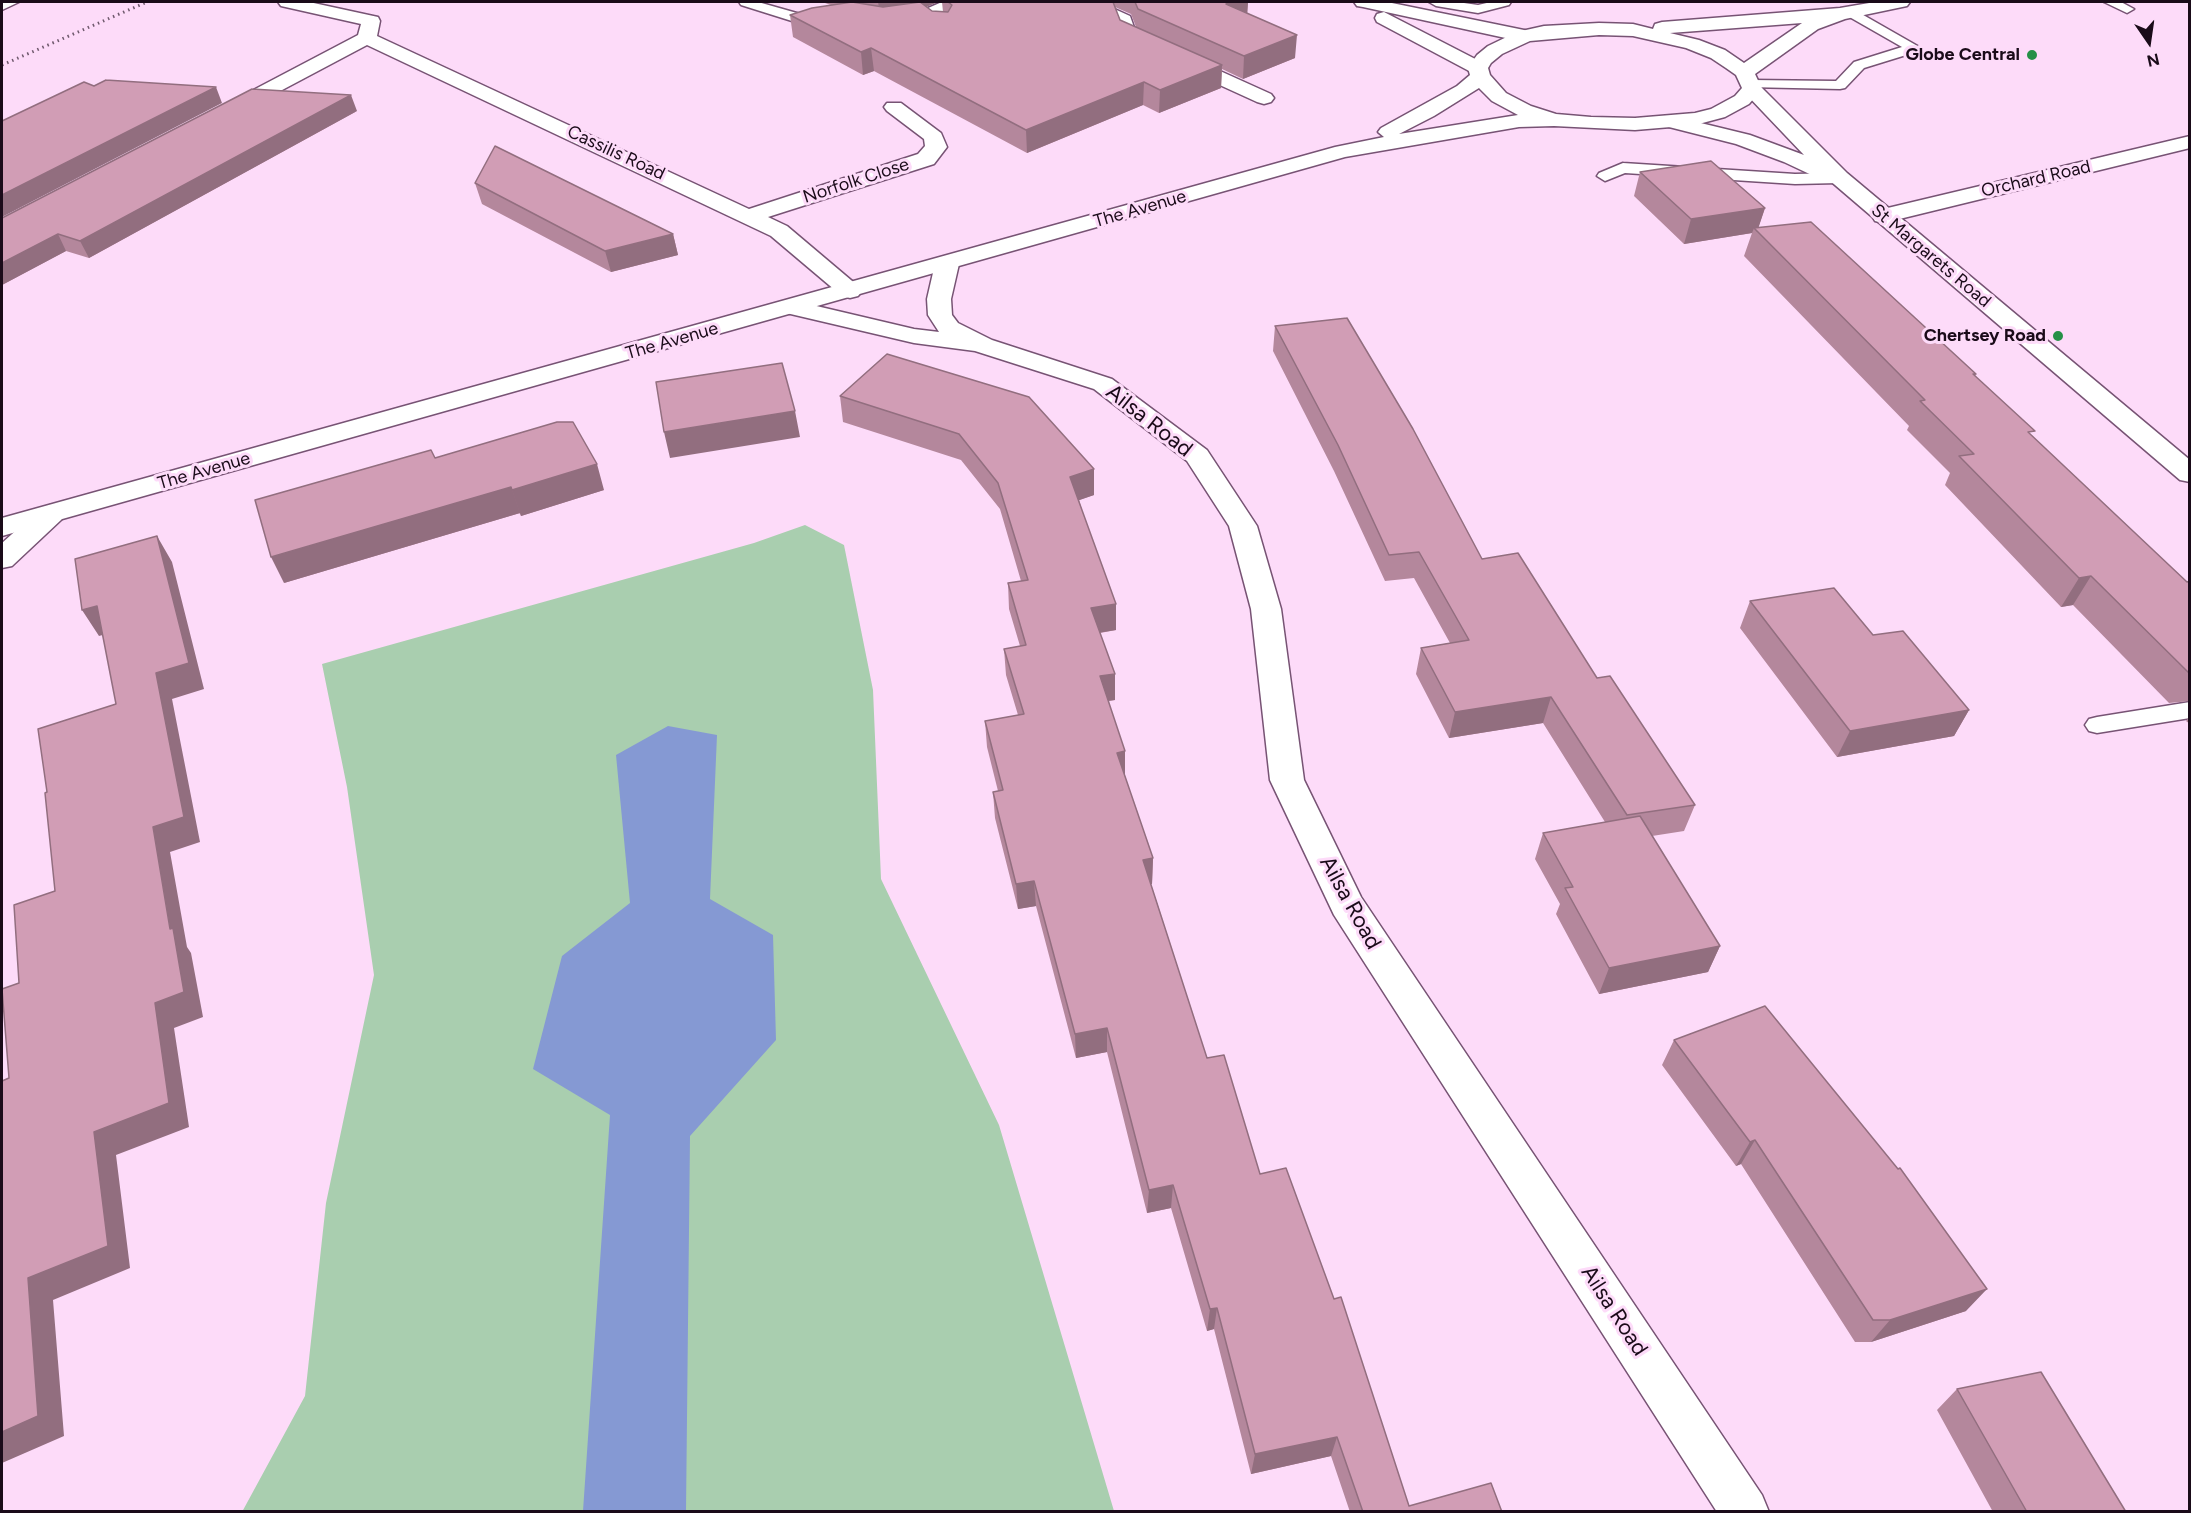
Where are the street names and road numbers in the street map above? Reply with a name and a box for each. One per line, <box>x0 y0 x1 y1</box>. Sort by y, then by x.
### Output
street label: Cassilis Road <box>564 121 668 185</box>
street label: Norfolk Close <box>800 154 912 208</box>
street label: Orchard Road <box>1979 156 2093 202</box>
street label: The Avenue <box>1091 186 1189 232</box>
street label: St Margarets Road <box>1867 200 1995 312</box>
street label: The Avenue <box>623 318 721 364</box>
street label: Ailsa Road <box>1101 379 1197 463</box>
street label: The Avenue <box>155 448 253 494</box>
street label: Ailsa Road <box>1314 852 1386 954</box>
street label: Ailsa Road <box>1575 1261 1653 1361</box>

